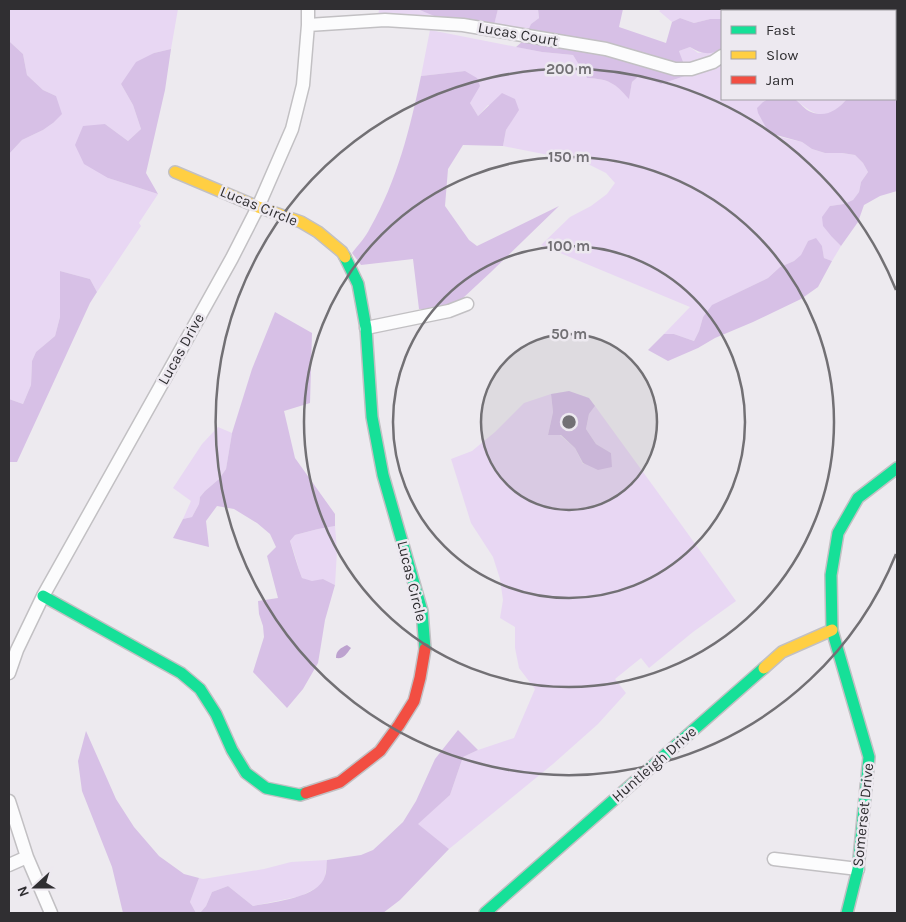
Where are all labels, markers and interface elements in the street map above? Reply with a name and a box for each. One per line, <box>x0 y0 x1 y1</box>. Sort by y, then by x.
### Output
legend <box>721 10 896 100</box>
street label: Lucas Court <box>477 18 560 50</box>
text: Fast <box>766 21 796 39</box>
text: Slow <box>766 46 798 64</box>
text: 200 m <box>546 60 592 78</box>
text: Jam <box>766 71 794 89</box>
text: 150 m <box>548 148 590 166</box>
street label: Lucas Circle <box>217 182 301 230</box>
text: 100 m <box>548 237 590 255</box>
street label: Lucas Drive <box>154 310 208 388</box>
text: 50 m <box>551 325 587 343</box>
centre of rings <box>560 413 578 431</box>
street label: Lucas Circle <box>393 539 431 623</box>
street label: Huntleigh Drive <box>608 722 700 806</box>
street label: Somerset Drive <box>849 762 877 868</box>
north arrow <box>10 862 60 912</box>
text: N <box>14 884 33 899</box>

